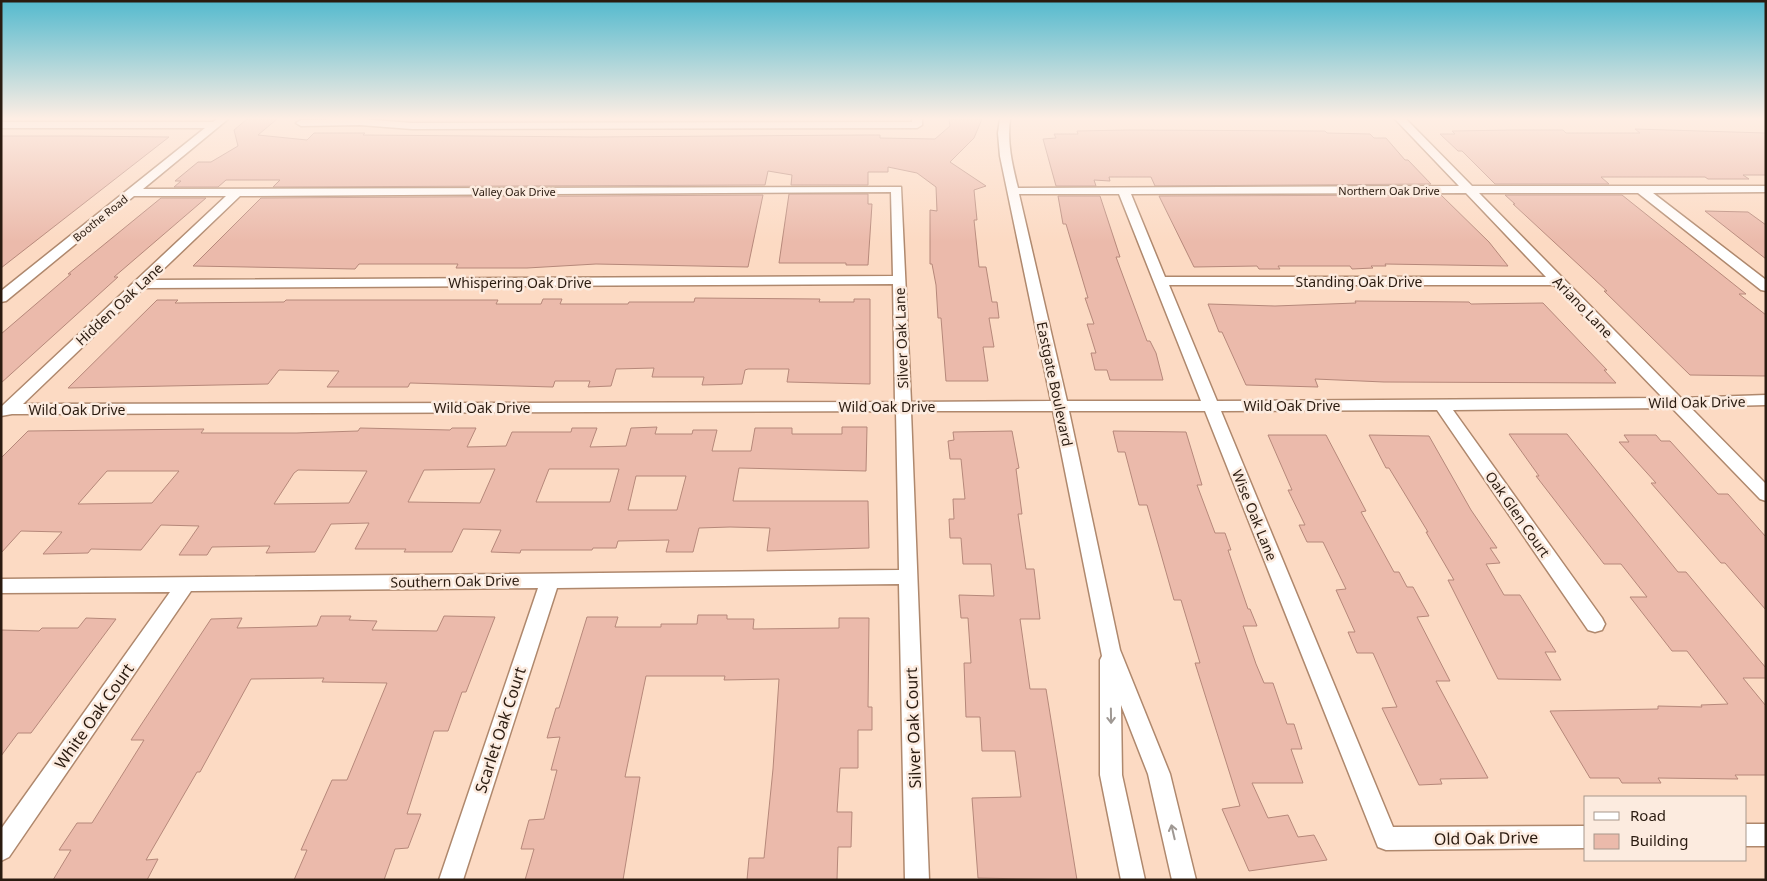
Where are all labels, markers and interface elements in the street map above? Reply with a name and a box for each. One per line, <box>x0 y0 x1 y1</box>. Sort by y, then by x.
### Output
street label: Northern Oak Drive <box>1338 183 1440 198</box>
street label: Valley Oak Drive <box>472 184 556 199</box>
street label: Boothe Road <box>69 191 131 245</box>
street label: Hidden Oak Lane <box>71 258 167 349</box>
street label: Standing Oak Drive <box>1296 272 1423 291</box>
street label: Ariano Lane <box>1549 272 1617 342</box>
street label: Whispering Oak Drive <box>448 273 592 292</box>
street label: Silver Oak Lane <box>890 287 912 389</box>
street label: Eastgate Boulevard <box>1033 320 1077 448</box>
street label: Wild Oak Drive <box>1648 392 1746 412</box>
street label: Wild Oak Drive <box>1243 396 1341 415</box>
street label: Wild Oak Drive <box>838 397 936 416</box>
street label: Wild Oak Drive <box>433 398 531 417</box>
street label: Wild Oak Drive <box>28 400 126 419</box>
street label: Wise Oak Lane <box>1228 467 1282 563</box>
street label: Oak Glen Court <box>1481 467 1555 561</box>
street label: Southern Oak Drive <box>390 570 520 592</box>
street label: White Oak Court <box>49 659 139 773</box>
street label: Scarlet Oak Court <box>469 664 531 796</box>
street label: Silver Oak Court <box>900 667 926 789</box>
one-way arrow <box>1106 708 1116 724</box>
legend <box>1584 796 1747 861</box>
text: Road <box>1630 805 1666 825</box>
one-way arrow <box>1168 825 1177 841</box>
street label: Old Oak Drive <box>1434 826 1538 850</box>
text: Building <box>1630 830 1688 850</box>

